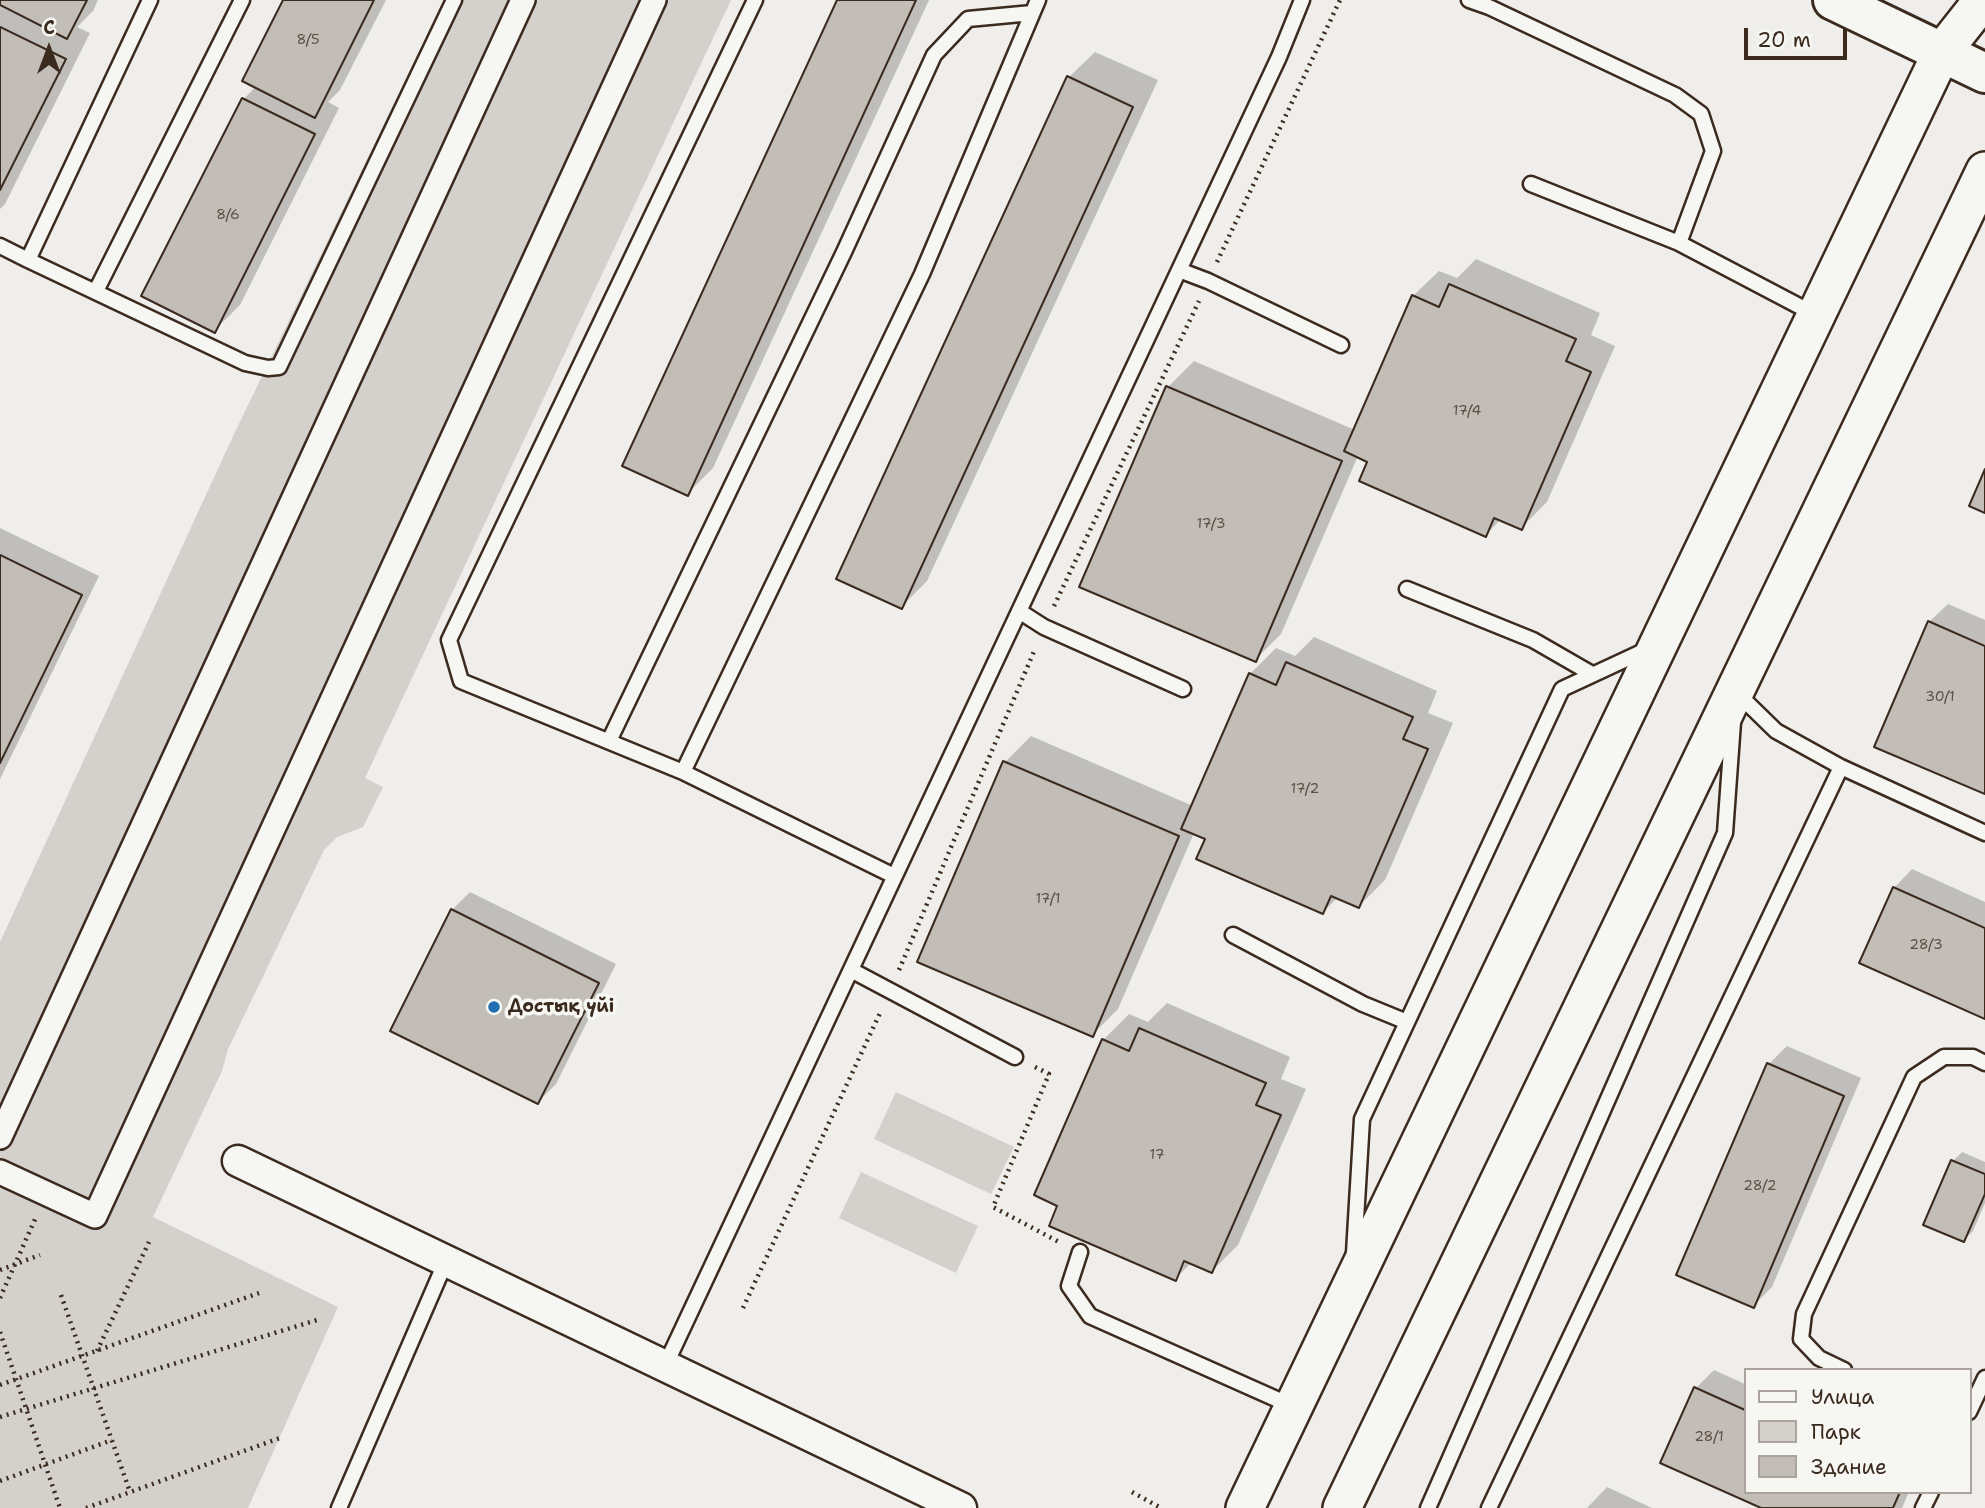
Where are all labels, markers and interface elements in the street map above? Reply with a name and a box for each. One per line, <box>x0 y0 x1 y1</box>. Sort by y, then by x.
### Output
north arrow <box>14 14 84 84</box>
scale bar <box>1747 14 1850 58</box>
text: С <box>43 15 55 40</box>
text: 20 m <box>1757 26 1811 54</box>
house number: 8/5 <box>296 32 320 48</box>
house number: 8/6 <box>216 207 240 223</box>
house number: 17/4 <box>1453 403 1481 419</box>
house number: 17/3 <box>1197 516 1225 532</box>
house number: 30/1 <box>1925 689 1955 705</box>
house number: 17/2 <box>1291 781 1319 797</box>
house number: 17/1 <box>1035 891 1061 907</box>
house number: 28/3 <box>1909 937 1943 953</box>
place label: Достық үйі <box>508 996 614 1018</box>
marker: Достық үйі <box>486 999 502 1015</box>
house number: 17 <box>1150 1147 1164 1163</box>
house number: 28/2 <box>1743 1178 1777 1194</box>
legend <box>1744 1368 1971 1494</box>
text: Улица <box>1811 1383 1874 1411</box>
text: Парк <box>1811 1418 1861 1446</box>
house number: 28/1 <box>1694 1429 1724 1445</box>
text: Здание <box>1811 1453 1887 1481</box>

